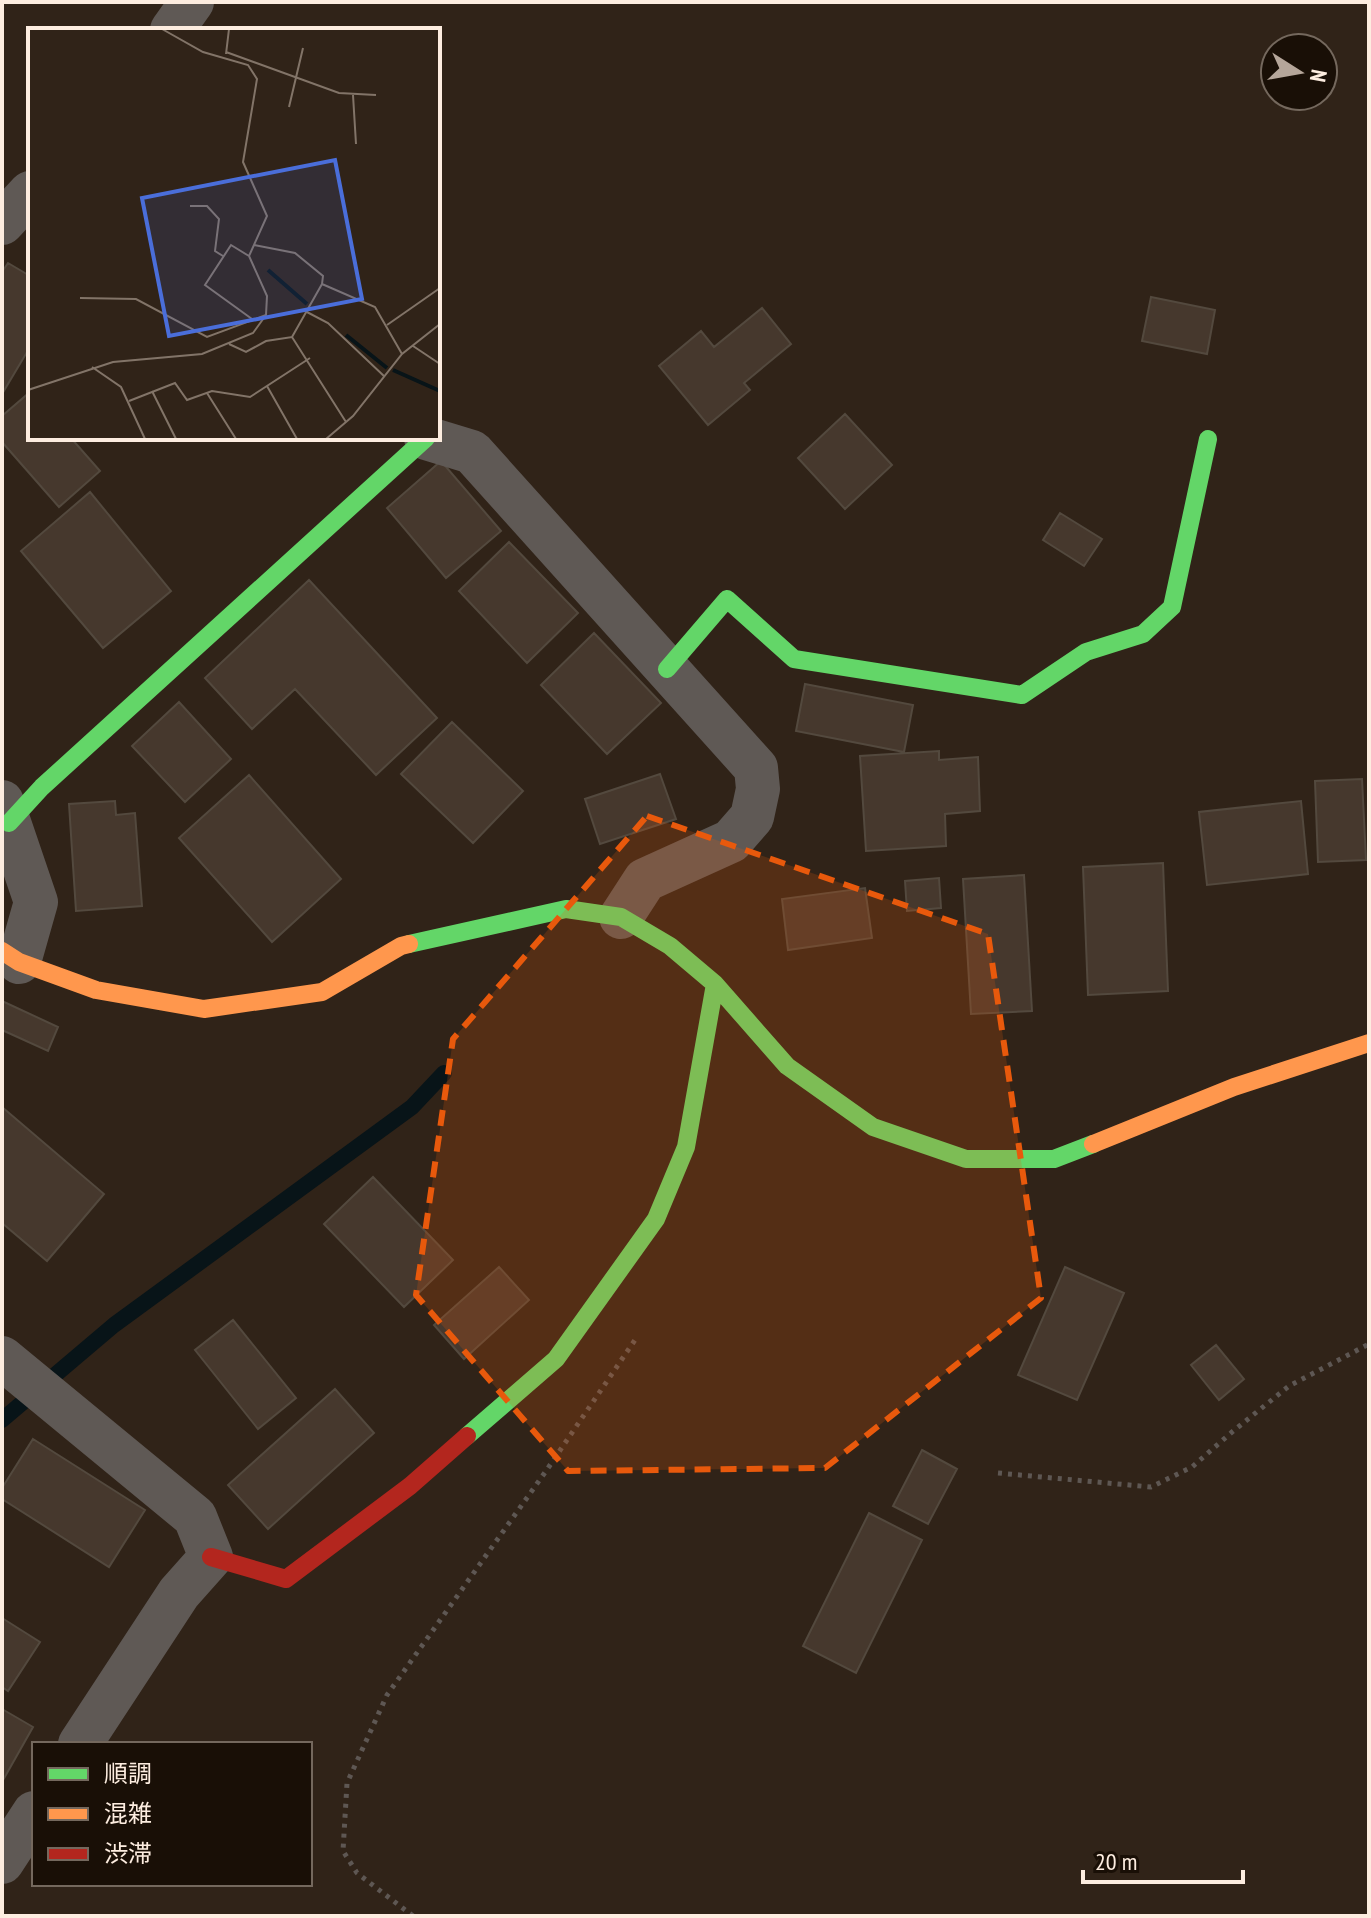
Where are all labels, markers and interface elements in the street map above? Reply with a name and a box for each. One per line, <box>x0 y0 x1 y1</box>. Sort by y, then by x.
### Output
inset map <box>28 28 440 440</box>
north arrow <box>1259 32 1339 112</box>
text: N <box>1304 67 1334 84</box>
legend <box>32 1742 312 1886</box>
text: 順調 <box>104 1758 152 1789</box>
text: 混雑 <box>104 1798 152 1829</box>
scale bar <box>1083 1834 1243 1884</box>
text: 渋滞 <box>104 1838 152 1869</box>
text: 20 m <box>1095 1846 1137 1877</box>

